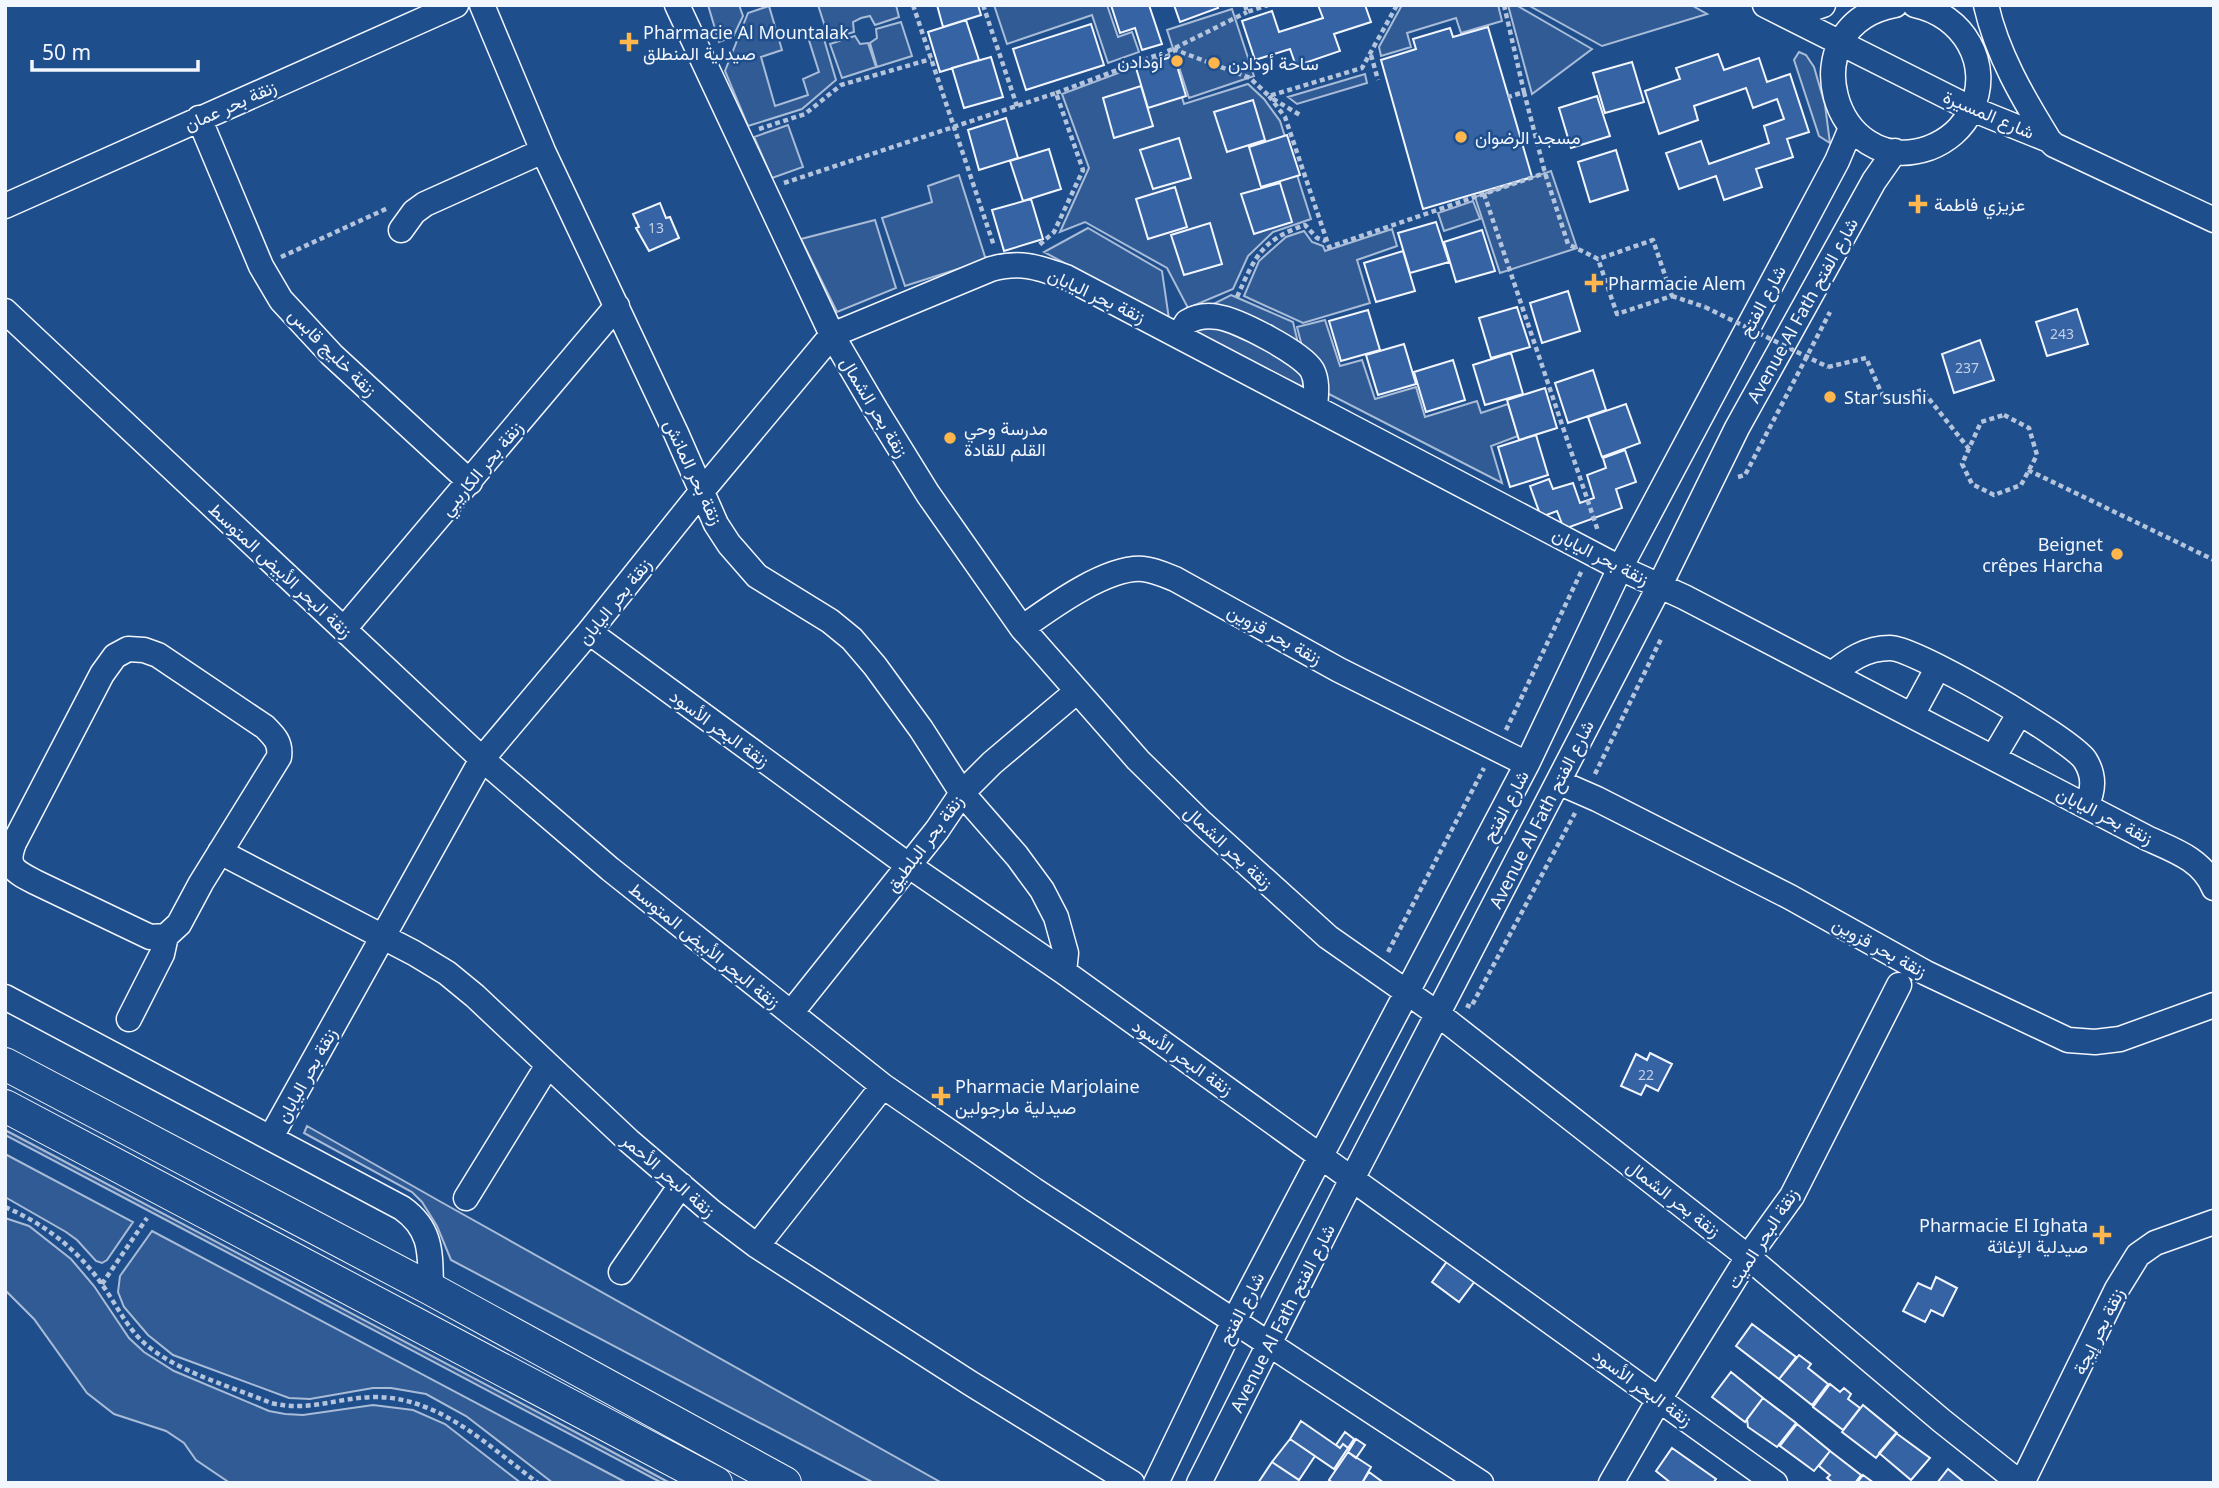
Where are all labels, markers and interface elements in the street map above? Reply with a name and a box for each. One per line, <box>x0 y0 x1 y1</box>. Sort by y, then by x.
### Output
place label: Pharmacie Al Mountalak صيدلية المنطلق <box>643 20 849 65</box>
scale bar <box>32 28 198 72</box>
marker: Pharmacie Al Mountalak صيدلية المنطلق <box>621 34 637 50</box>
text: 50 m <box>42 38 91 66</box>
place label: أودادن <box>1117 49 1163 73</box>
place label: ساحة أودادن <box>1228 51 1319 75</box>
marker: أودادن <box>1169 53 1185 69</box>
marker: ساحة أودادن <box>1206 55 1222 71</box>
street label: زنقة بحر عمان <box>180 74 280 136</box>
street label: شارع المسيرة <box>1939 84 2038 145</box>
place label: مسجد الرضوان <box>1475 125 1581 149</box>
marker: مسجد الرضوان <box>1453 129 1469 145</box>
place label: عزيزي فاطمة <box>1934 192 2025 220</box>
marker: عزيزي فاطمة <box>1908 194 1928 214</box>
street label: Avenue Al Fath شارع الفتح <box>1741 213 1864 407</box>
house number: 13 <box>648 218 664 237</box>
street label: شارع الفتح <box>1733 261 1792 342</box>
street label: زنقة بحر اليابان <box>1044 262 1150 328</box>
place label: Pharmacie Alem <box>1608 271 1746 295</box>
marker: Pharmacie Alem <box>1586 275 1602 291</box>
street label: زنقة خليج قابس <box>283 303 382 402</box>
house number: 243 <box>2050 324 2074 343</box>
street label: زنقة بحر الشمال <box>836 352 914 462</box>
house number: 237 <box>1955 358 1979 377</box>
place label: Star sushi <box>1844 385 1927 409</box>
marker: Star sushi <box>1822 389 1838 405</box>
street label: زنقة بحر المانش <box>659 415 729 529</box>
street label: زنقة بحر الكاريبي <box>434 416 531 523</box>
place label: مدرسة وحي القلم للقادة <box>964 416 1048 462</box>
marker: مدرسة وحي القلم للقادة <box>942 430 958 446</box>
street label: زنقة البحر الأبيض المتوسط <box>204 497 358 643</box>
street label: زنقة بحر اليابان <box>1549 521 1653 591</box>
place label: Beignet crêpes Harcha <box>1982 532 2103 577</box>
marker: Beignet crêpes Harcha <box>2109 546 2125 562</box>
street label: زنقة بحر اليابان <box>572 553 656 649</box>
street label: زنقة بحر قزوين <box>1224 598 1326 670</box>
street label: زنقة البحر الأسود <box>665 684 775 772</box>
street label: Avenue Al Fath شارع الفتح <box>1483 716 1600 913</box>
street label: شارع الفتح <box>1476 766 1535 847</box>
street label: زنقة بحر اليابان <box>2053 780 2157 850</box>
street label: زنقة بحر البلطيق <box>879 789 969 897</box>
street label: زنقة بحر الشمال <box>1179 800 1279 894</box>
street label: زنقة البحر الأبيض المتوسط <box>624 876 786 1014</box>
street label: زنقة بحر قزوين <box>1829 911 1931 983</box>
street label: زنقة البحر الأسود <box>1128 1013 1238 1101</box>
street label: زنقة بحر اليابان <box>270 1023 342 1127</box>
house number: 22 <box>1638 1065 1654 1084</box>
place label: Pharmacie Marjolaine صيدلية مارجولين <box>955 1074 1140 1119</box>
marker: Pharmacie Marjolaine صيدلية مارجولين <box>933 1088 949 1104</box>
street label: زنقة البحر الأحمر <box>616 1127 721 1222</box>
street label: زنقة بحر الشمال <box>1622 1154 1726 1242</box>
street label: زنقة البحر الميت <box>1720 1183 1804 1293</box>
place label: Pharmacie El Ighata صيدلية الإغاثة <box>1919 1213 2088 1259</box>
street label: Avenue Al Fath شارع الفتح <box>1224 1220 1341 1417</box>
marker: Pharmacie El Ighata صيدلية الإغاثة <box>2094 1227 2110 1243</box>
street label: شارع الفتح <box>1213 1268 1270 1349</box>
street label: زنقة بحر إيجة <box>2067 1284 2130 1379</box>
street label: زنقة البحر الأسود <box>1588 1343 1698 1431</box>

